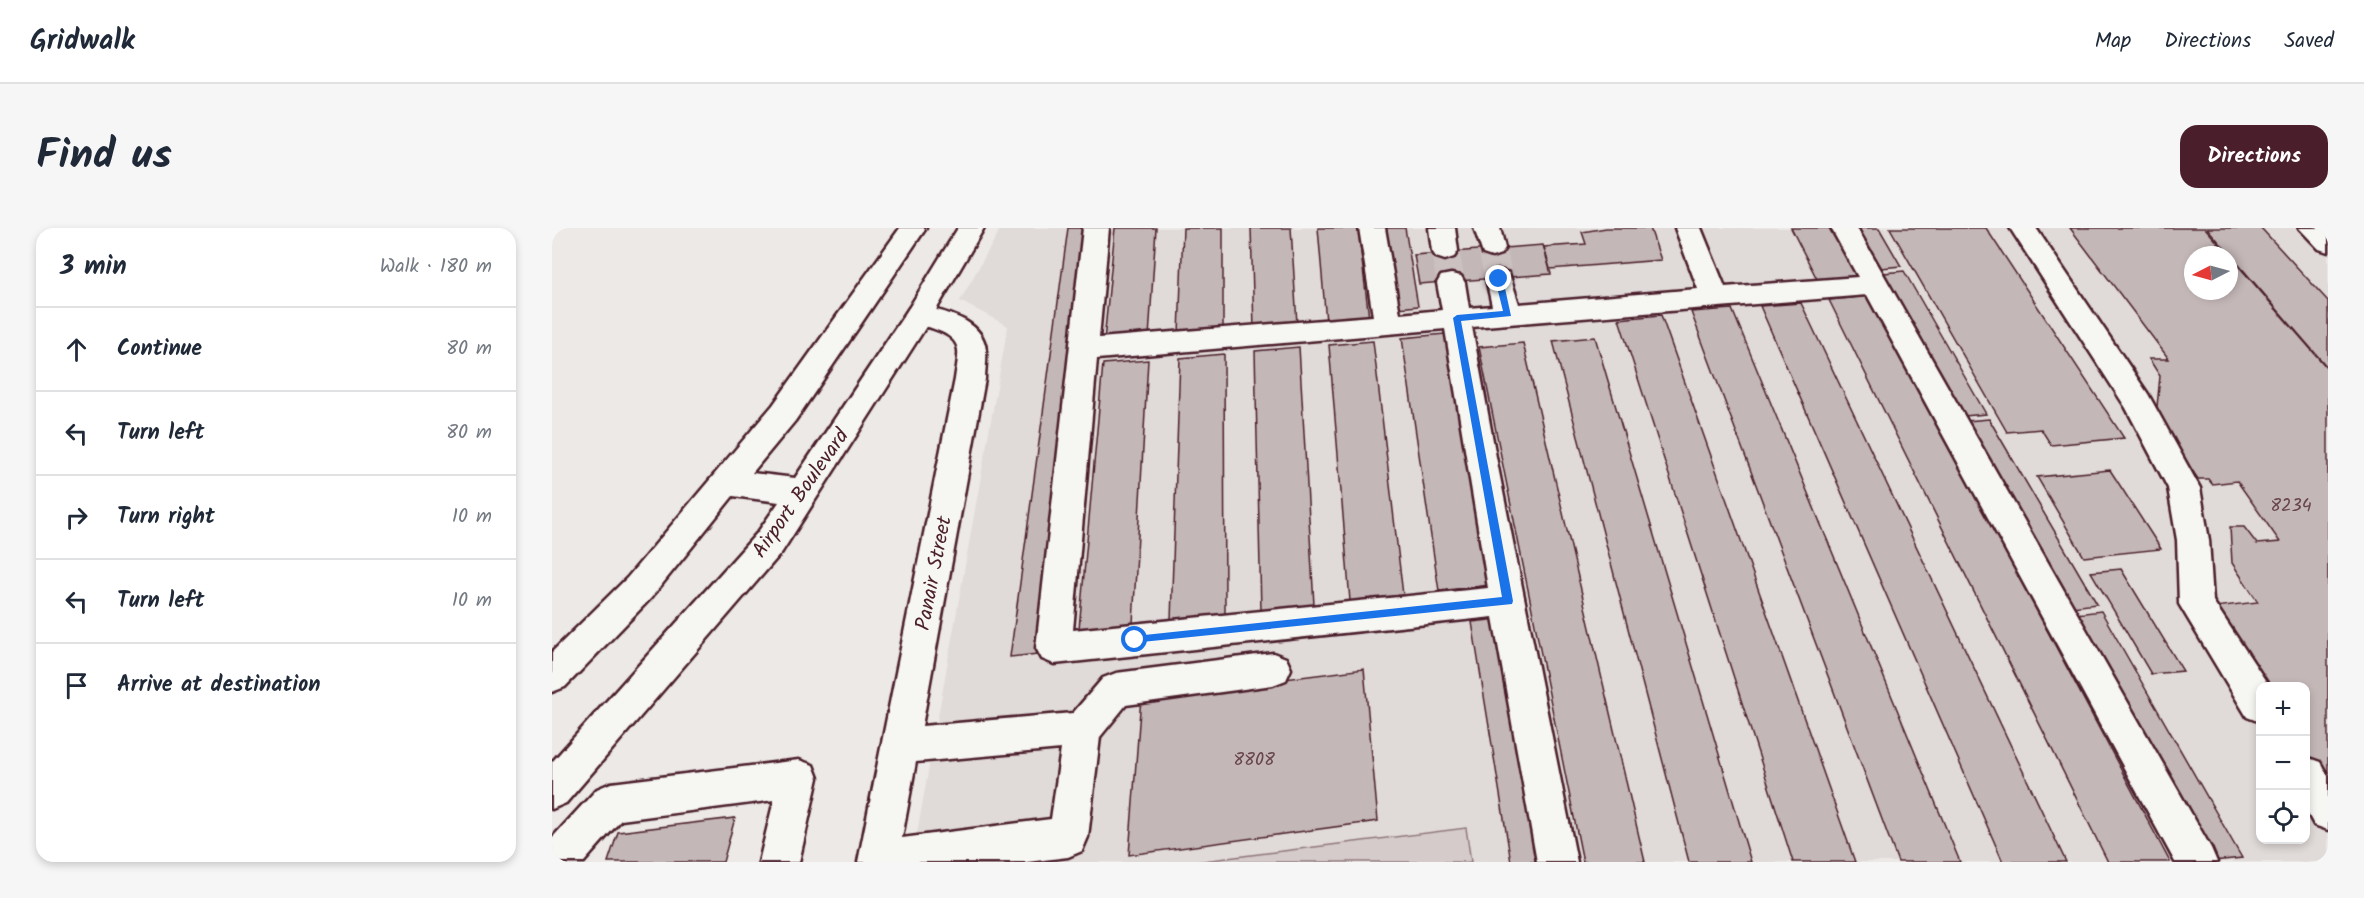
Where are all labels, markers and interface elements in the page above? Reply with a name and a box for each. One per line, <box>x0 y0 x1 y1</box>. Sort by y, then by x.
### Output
text: Gridwalk <box>30 19 135 64</box>
text: Map <box>2095 25 2131 58</box>
text: Directions <box>2164 25 2251 58</box>
text: Saved <box>2284 25 2334 58</box>
text: Find us <box>36 123 172 190</box>
button: Directions <box>2180 125 2328 188</box>
text: 3 min <box>60 246 127 288</box>
north arrow <box>2184 246 2238 300</box>
text: Walk · 180 m <box>380 251 492 283</box>
route end <box>1485 265 1511 291</box>
text: Continue <box>117 332 202 367</box>
icon: ahead <box>60 333 93 366</box>
text: 80 m <box>446 333 492 365</box>
text: Turn left <box>117 416 204 451</box>
icon: left <box>60 417 93 450</box>
text: 80 m <box>446 417 492 449</box>
street label: Airport Boulevard <box>744 422 858 565</box>
house number: 8234 <box>2270 492 2312 521</box>
text: Turn right <box>117 500 215 535</box>
icon: right <box>60 501 93 534</box>
text: 10 m <box>452 501 492 533</box>
street label: Panair Street <box>907 512 962 633</box>
text: Turn left <box>117 584 204 619</box>
icon: left <box>60 585 93 618</box>
text: 10 m <box>452 585 492 617</box>
route start <box>1121 626 1147 652</box>
text: Arrive at destination <box>117 668 320 703</box>
icon: arrive <box>60 669 93 702</box>
map controls <box>2256 682 2310 844</box>
button: + <box>2256 682 2310 736</box>
button: − <box>2256 736 2310 790</box>
house number: 8808 <box>1233 746 1275 775</box>
button: locate <box>2256 790 2310 844</box>

